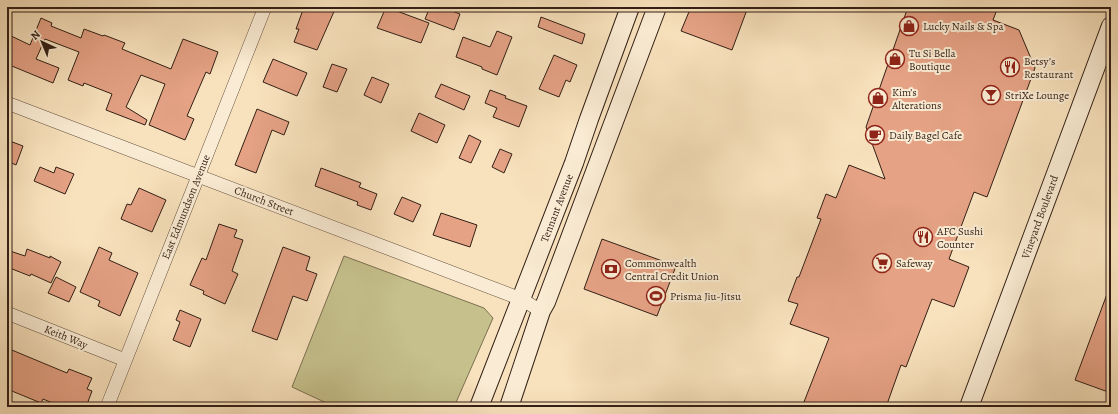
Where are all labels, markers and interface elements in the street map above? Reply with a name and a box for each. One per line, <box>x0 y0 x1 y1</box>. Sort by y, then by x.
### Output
shop icon: Lucky Nails & Spa <box>898 15 920 37</box>
place label: Lucky Nails & Spa <box>923 19 1004 34</box>
north arrow <box>22 22 62 62</box>
text: N <box>27 27 43 43</box>
place label: Tu Si Bella Boutique <box>909 46 957 74</box>
shop icon: Tu Si Bella Boutique <box>884 48 906 70</box>
place label: Betsy’s Restaurant <box>1024 54 1074 82</box>
restaurant icon: Betsy’s Restaurant <box>999 56 1021 78</box>
bar icon: StriXe Lounge <box>980 84 1002 106</box>
place label: Kim’s Alterations <box>891 85 941 113</box>
shop icon: Kim’s Alterations <box>867 87 889 109</box>
place label: StriXe Lounge <box>1005 88 1069 103</box>
cafe icon: Daily Bagel Cafe <box>864 124 886 146</box>
place label: Daily Bagel Cafe <box>889 128 962 143</box>
street label: East Edmundson Avenue <box>158 152 214 262</box>
street label: Tennant Avenue <box>537 172 577 244</box>
street label: Vineyard Boulevard <box>1018 173 1062 262</box>
street label: Church Street <box>232 183 296 219</box>
place label: AFC Sushi Counter <box>936 224 983 252</box>
restaurant icon: AFC Sushi Counter <box>912 226 934 248</box>
supermarket icon: Safeway <box>871 252 893 274</box>
place label: Commonwealth Central Credit Union <box>625 256 719 284</box>
place label: Safeway <box>896 256 933 271</box>
bank icon: Commonwealth Central Credit Union <box>600 258 622 280</box>
sports icon: Prisma Jiu-Jitsu <box>645 285 667 307</box>
place label: Prisma Jiu-Jitsu <box>670 289 741 304</box>
street label: Keith Way <box>42 322 90 353</box>

